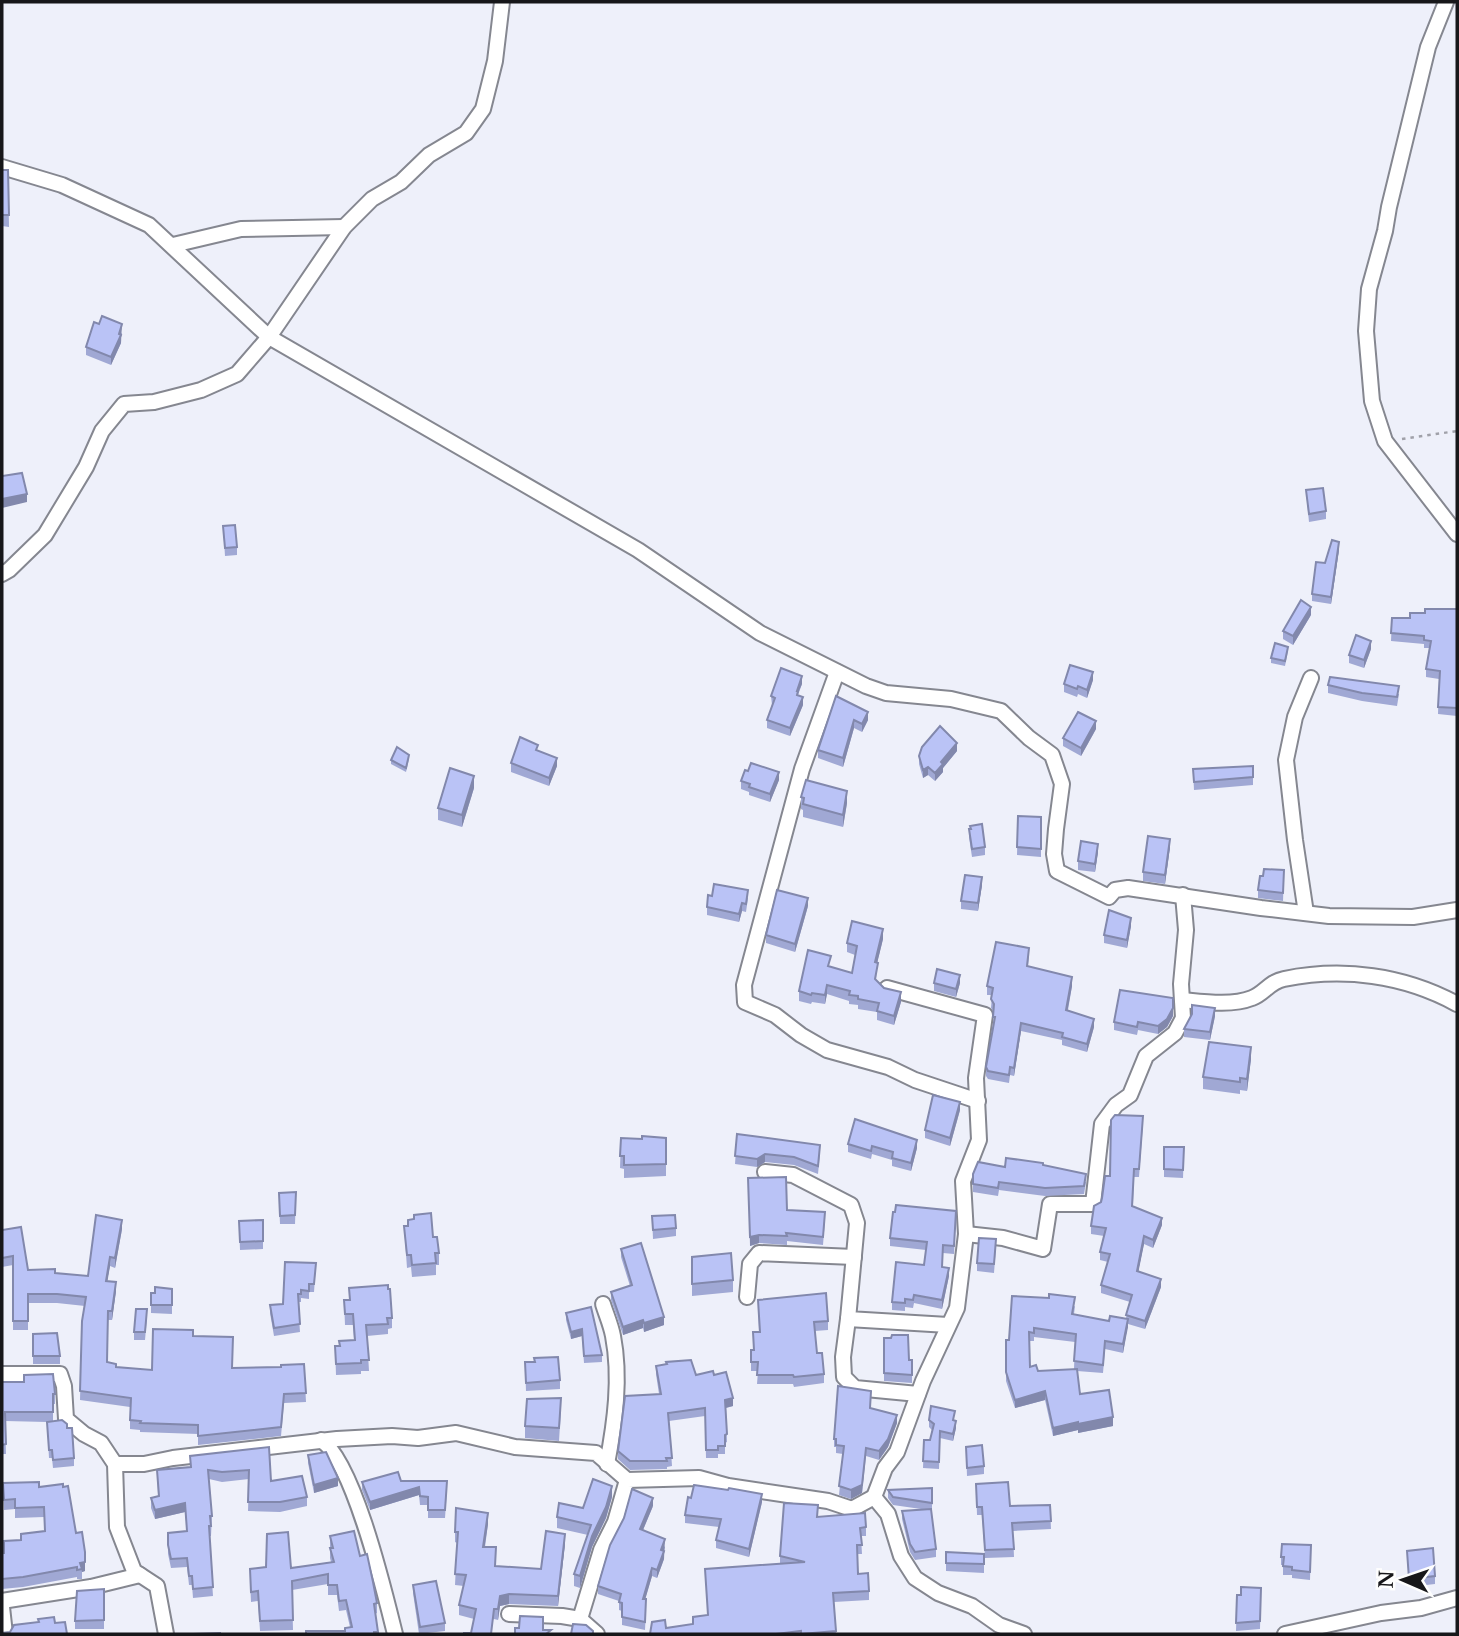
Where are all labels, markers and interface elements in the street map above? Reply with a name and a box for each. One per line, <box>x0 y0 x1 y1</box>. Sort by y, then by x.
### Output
north arrow <box>1368 1545 1438 1615</box>
text: N <box>1375 1570 1398 1589</box>

